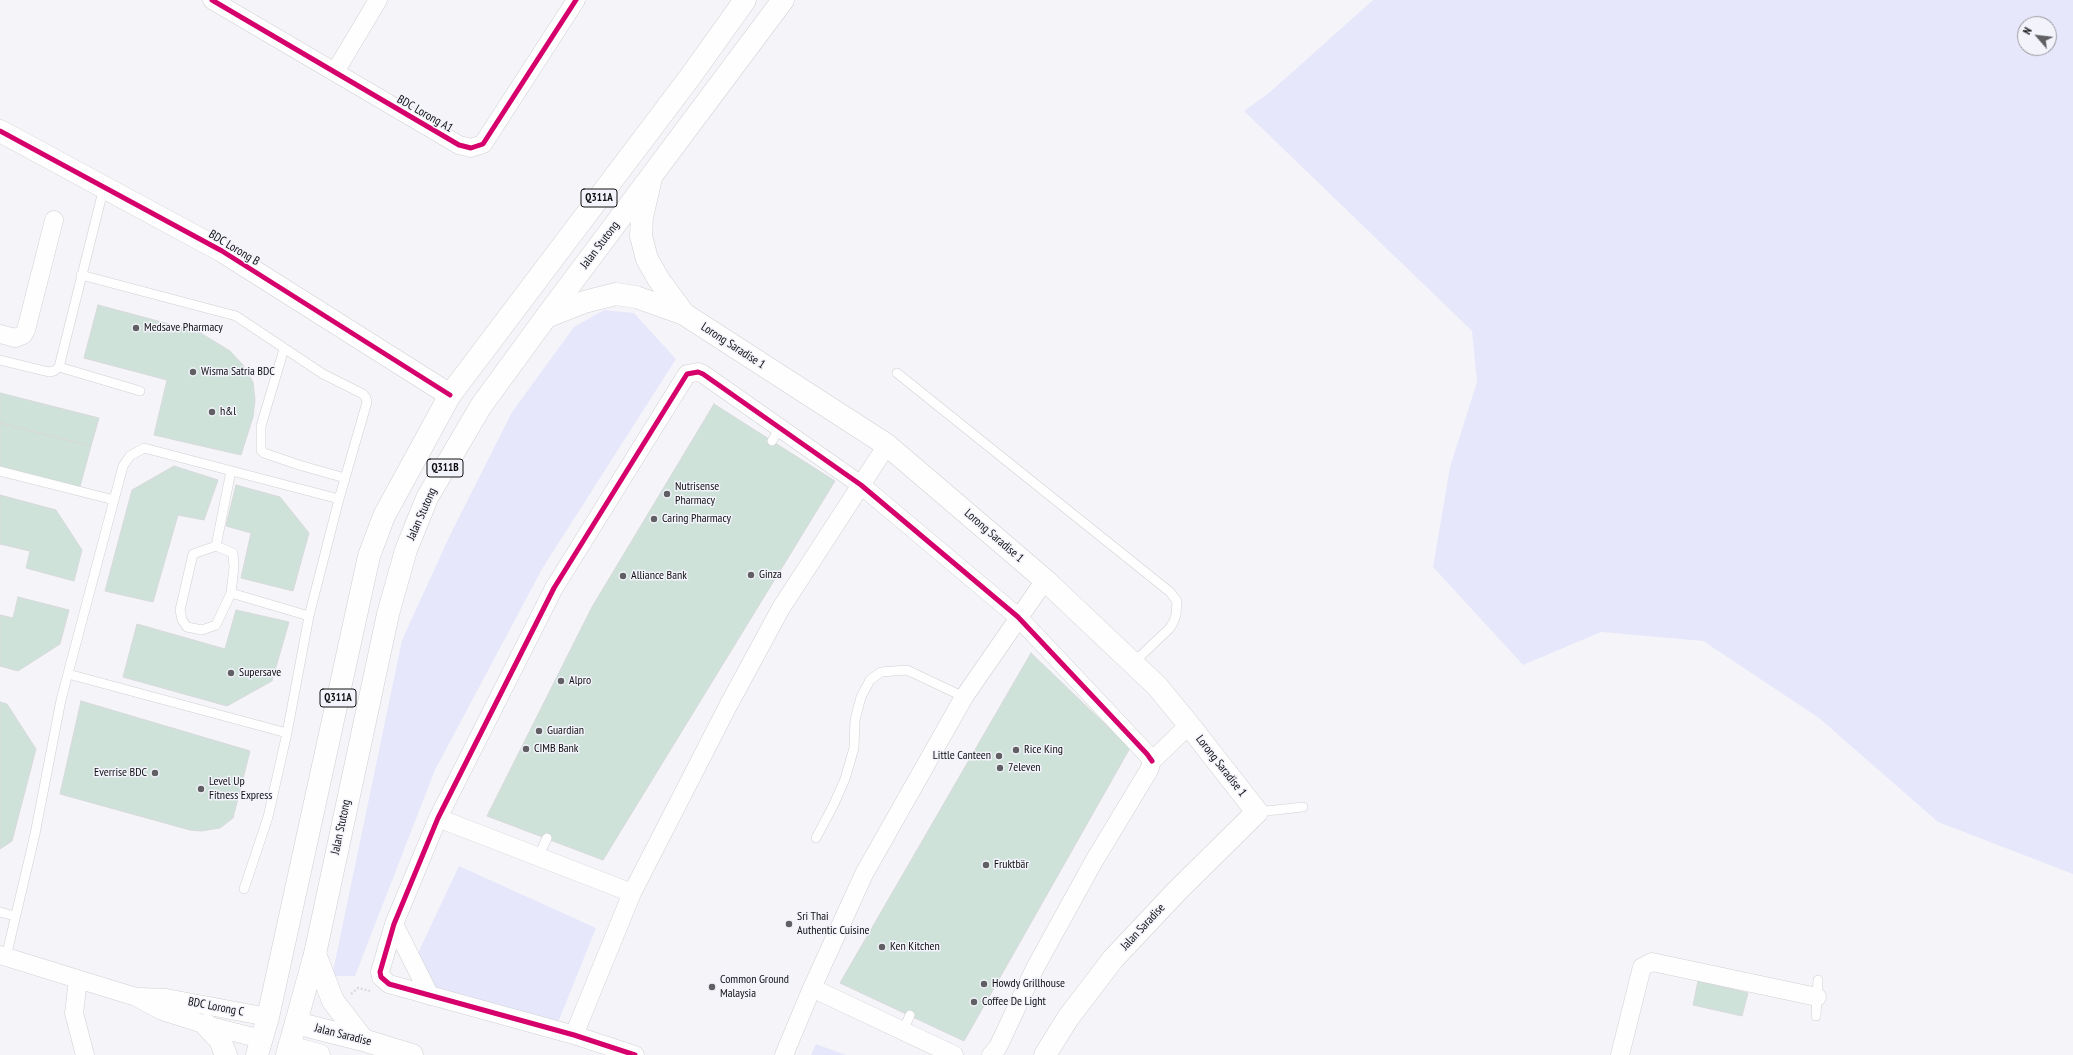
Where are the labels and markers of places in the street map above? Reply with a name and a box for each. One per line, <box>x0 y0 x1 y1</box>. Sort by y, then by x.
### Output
place label: Medsave Pharmacy <box>144 321 223 335</box>
marker: Medsave Pharmacy <box>131 323 141 333</box>
place label: Wisma Satria BDC <box>201 365 275 379</box>
marker: Wisma Satria BDC <box>188 367 198 377</box>
place label: h&l <box>220 405 236 419</box>
marker: h&l <box>207 407 217 417</box>
place label: Nutrisense Pharmacy <box>675 480 719 508</box>
marker: Nutrisense Pharmacy <box>662 489 672 499</box>
place label: Caring Pharmacy <box>662 512 731 526</box>
marker: Caring Pharmacy <box>649 514 659 524</box>
place label: Ginza <box>759 568 782 582</box>
place label: Alliance Bank <box>631 569 687 583</box>
marker: Ginza <box>746 570 756 580</box>
marker: Alliance Bank <box>618 571 628 581</box>
place label: Supersave <box>239 666 281 680</box>
marker: Supersave <box>226 668 236 678</box>
place label: Alpro <box>569 674 591 688</box>
marker: Alpro <box>556 676 566 686</box>
place label: Guardian <box>547 724 584 738</box>
marker: Guardian <box>534 726 544 736</box>
place label: CIMB Bank <box>534 742 579 756</box>
place label: Rice King <box>1024 743 1063 757</box>
marker: CIMB Bank <box>521 744 531 754</box>
marker: Rice King <box>1011 745 1021 755</box>
place label: Little Canteen <box>933 749 991 763</box>
marker: Little Canteen <box>994 751 1004 761</box>
place label: 7eleven <box>1008 761 1041 775</box>
marker: 7eleven <box>995 763 1005 773</box>
place label: Everrise BDC <box>94 766 147 780</box>
marker: Everrise BDC <box>150 768 160 778</box>
place label: Level Up Fitness Express <box>209 775 272 803</box>
marker: Level Up Fitness Express <box>196 784 206 794</box>
place label: Fruktbär <box>994 858 1029 872</box>
marker: Fruktbär <box>981 860 991 870</box>
place label: Sri Thai Authentic Cuisine <box>797 910 869 938</box>
marker: Sri Thai Authentic Cuisine <box>784 919 794 929</box>
place label: Ken Kitchen <box>890 940 940 954</box>
marker: Ken Kitchen <box>877 942 887 952</box>
place label: Common Ground Malaysia <box>720 973 789 1001</box>
place label: Howdy Grillhouse <box>992 977 1065 991</box>
marker: Howdy Grillhouse <box>979 979 989 989</box>
marker: Common Ground Malaysia <box>707 982 717 992</box>
place label: Coffee De Light <box>982 995 1046 1009</box>
marker: Coffee De Light <box>969 997 979 1007</box>

